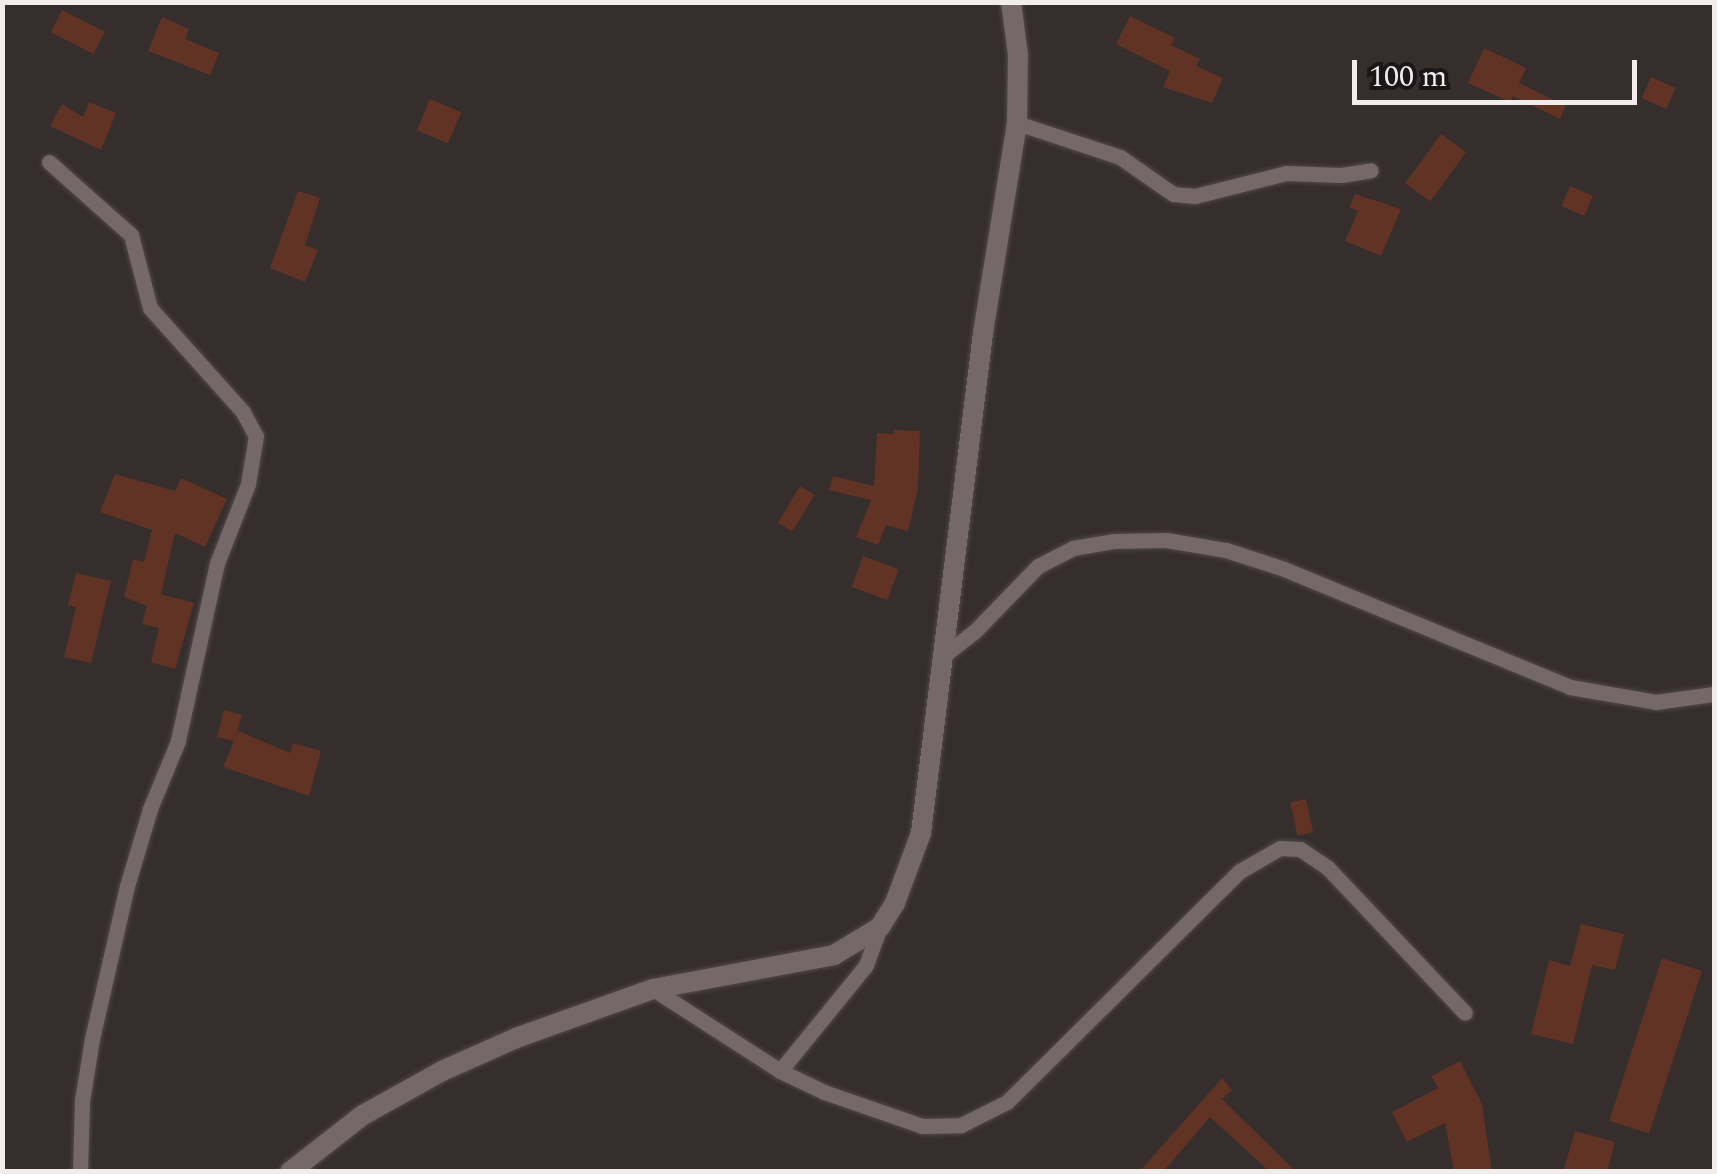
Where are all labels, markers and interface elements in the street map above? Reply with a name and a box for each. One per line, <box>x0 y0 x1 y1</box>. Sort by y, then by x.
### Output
scale bar <box>1357 40 1642 102</box>
text: 100 m <box>1369 54 1447 100</box>

